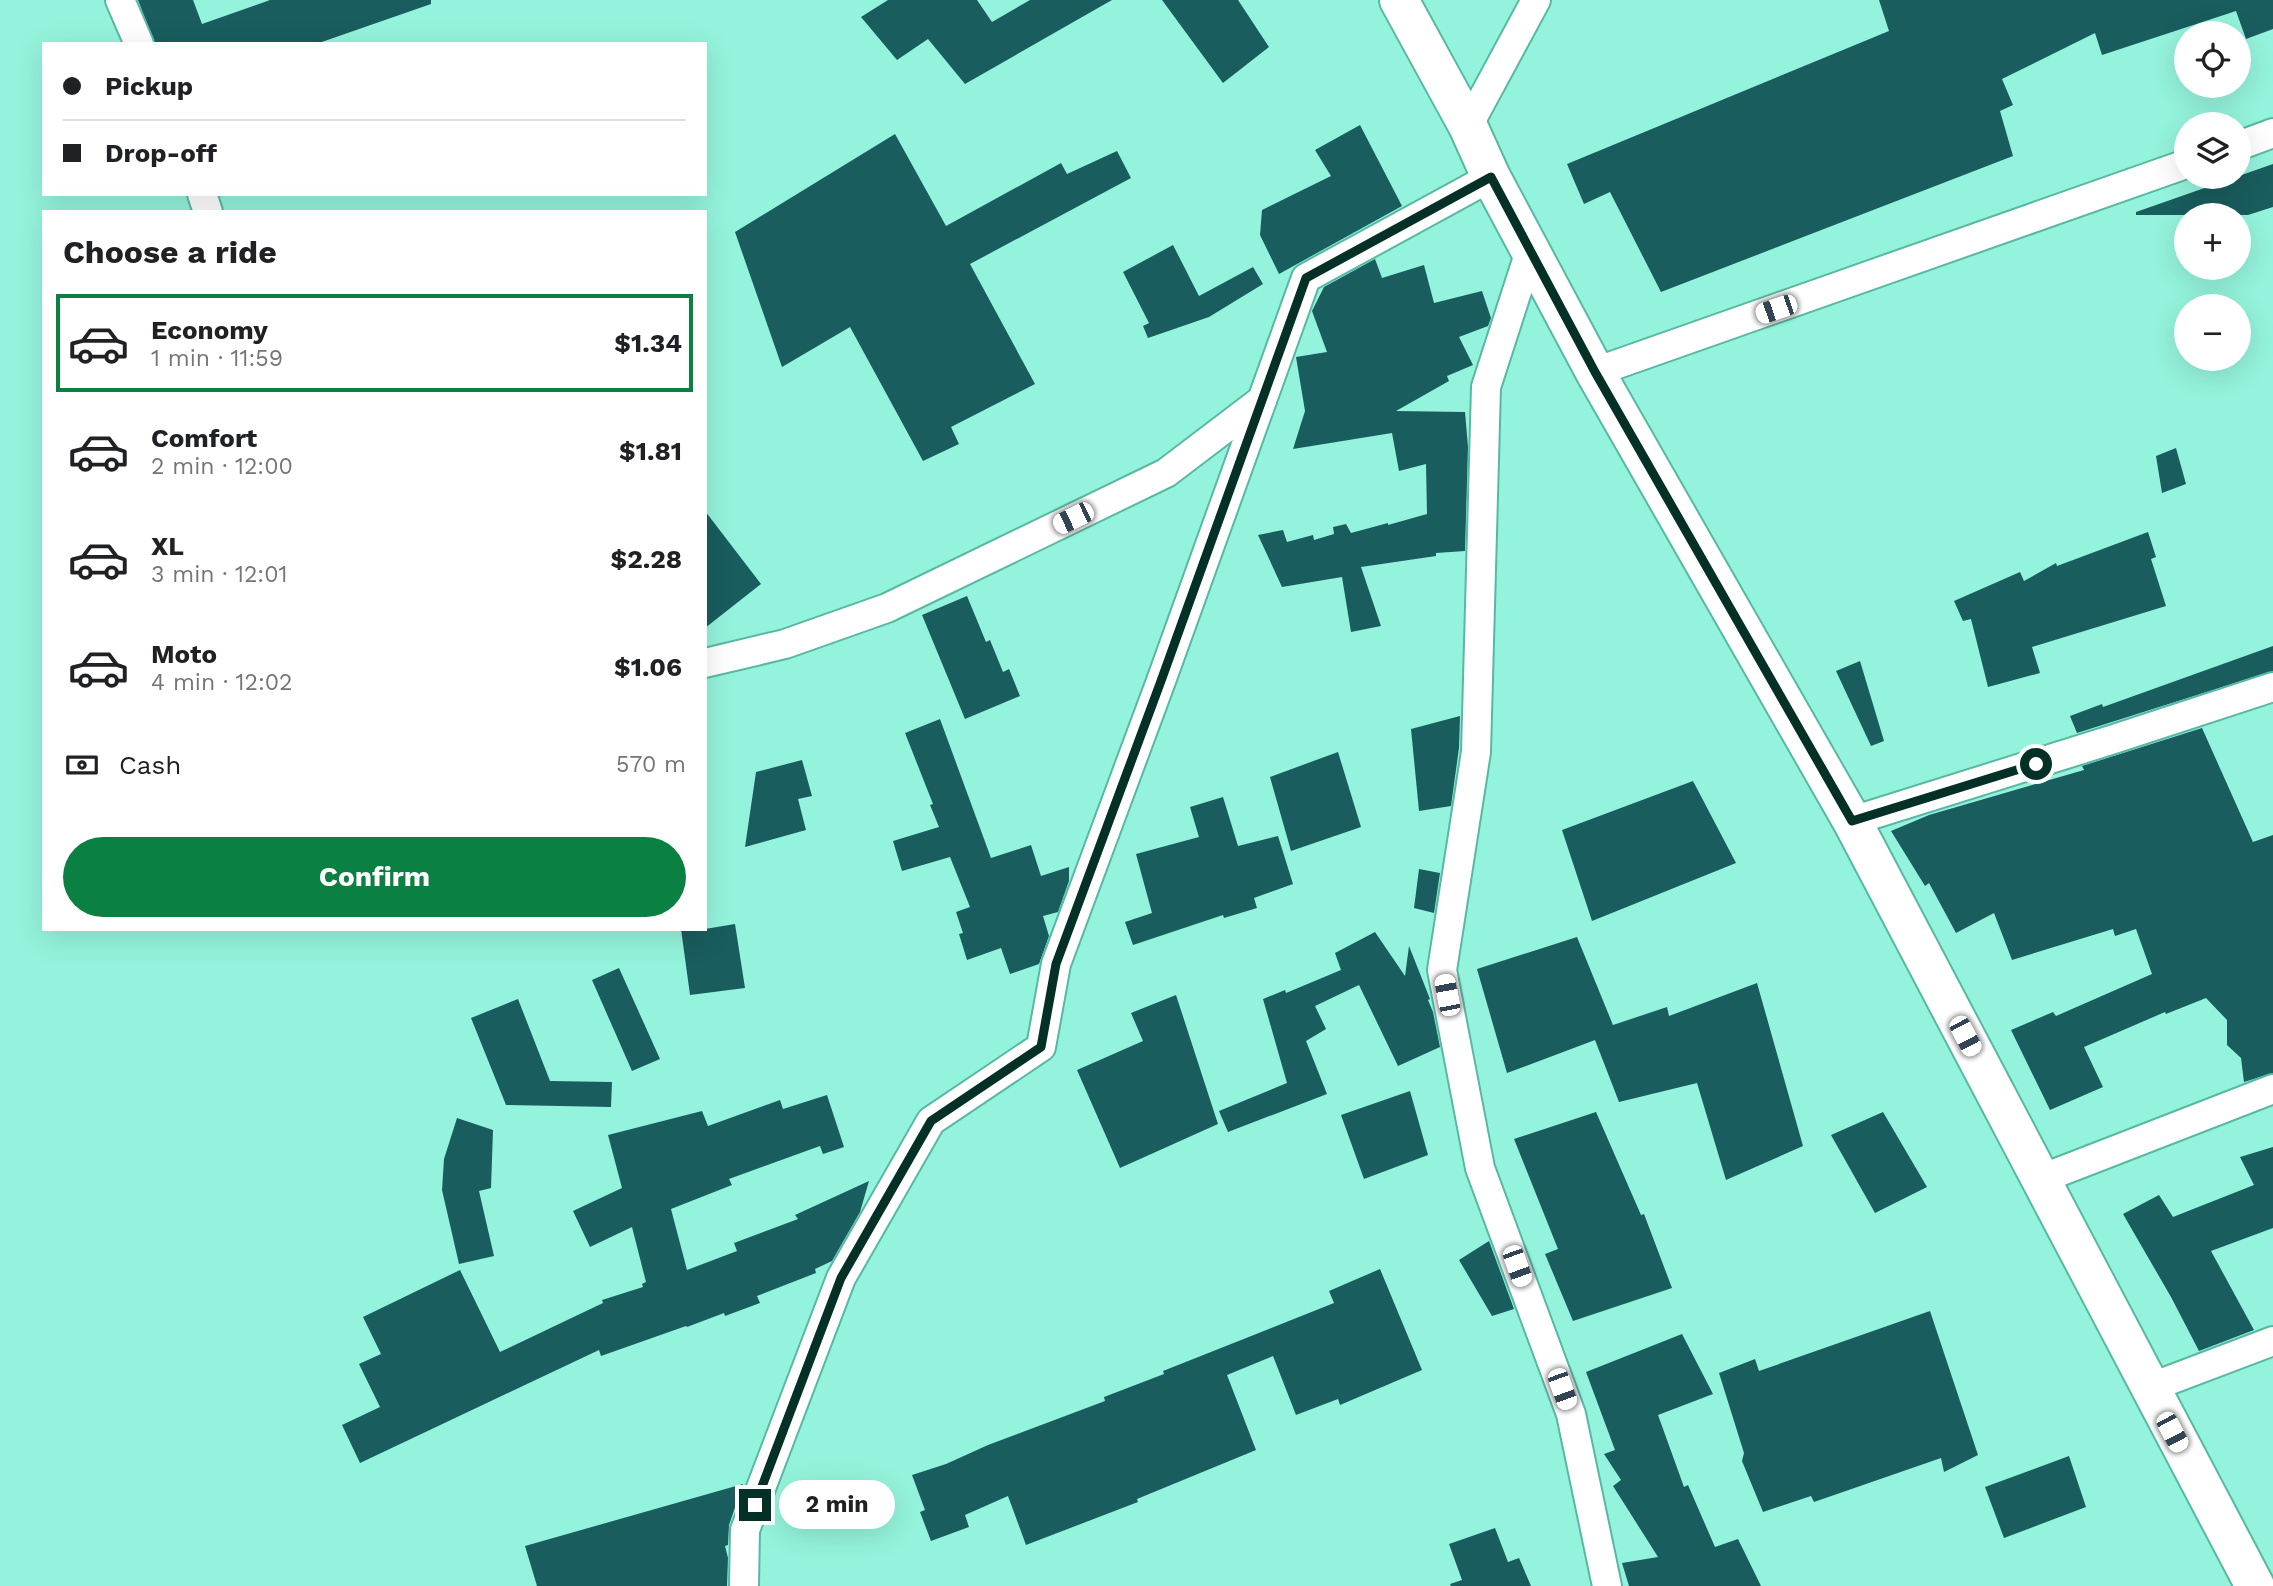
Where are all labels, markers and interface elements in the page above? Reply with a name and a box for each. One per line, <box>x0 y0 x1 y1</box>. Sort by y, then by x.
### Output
map controls <box>2174 21 2251 371</box>
button: locate <box>2174 21 2251 98</box>
text: Pickup <box>105 71 193 101</box>
button: layers <box>2174 112 2251 189</box>
text: Drop-off <box>105 138 217 168</box>
button: + <box>2174 203 2251 280</box>
text: Choose a ride <box>63 233 277 271</box>
car <box>1753 292 1800 326</box>
button: − <box>2174 294 2251 371</box>
icon: car <box>67 312 130 375</box>
text: Economy <box>151 315 268 345</box>
text: $1.34 <box>614 328 682 358</box>
text: 1 min · 11:59 <box>151 345 283 372</box>
icon: car <box>67 420 130 483</box>
text: Comfort <box>151 423 257 453</box>
text: $1.81 <box>619 436 682 466</box>
text: 2 min · 12:00 <box>151 453 293 480</box>
car <box>1050 499 1097 537</box>
icon: car <box>67 528 130 591</box>
text: XL <box>151 531 184 561</box>
text: $2.28 <box>610 544 682 574</box>
text: 3 min · 12:01 <box>151 561 287 588</box>
icon: car <box>67 636 130 699</box>
text: Moto <box>151 639 217 669</box>
text: $1.06 <box>614 652 682 682</box>
text: 4 min · 12:02 <box>151 669 293 696</box>
icon: cash <box>63 746 101 784</box>
route start <box>2020 748 2052 780</box>
text: Cash <box>119 750 181 780</box>
text: 570 m <box>616 751 686 778</box>
button: Confirm <box>63 837 686 917</box>
car <box>1433 972 1462 1018</box>
car <box>1946 1013 1985 1059</box>
car <box>1500 1243 1535 1289</box>
car <box>1545 1366 1580 1412</box>
car <box>2153 1409 2192 1455</box>
callout: 2 min <box>780 1480 895 1530</box>
route end <box>739 1489 771 1521</box>
text: 2 min <box>806 1491 868 1518</box>

